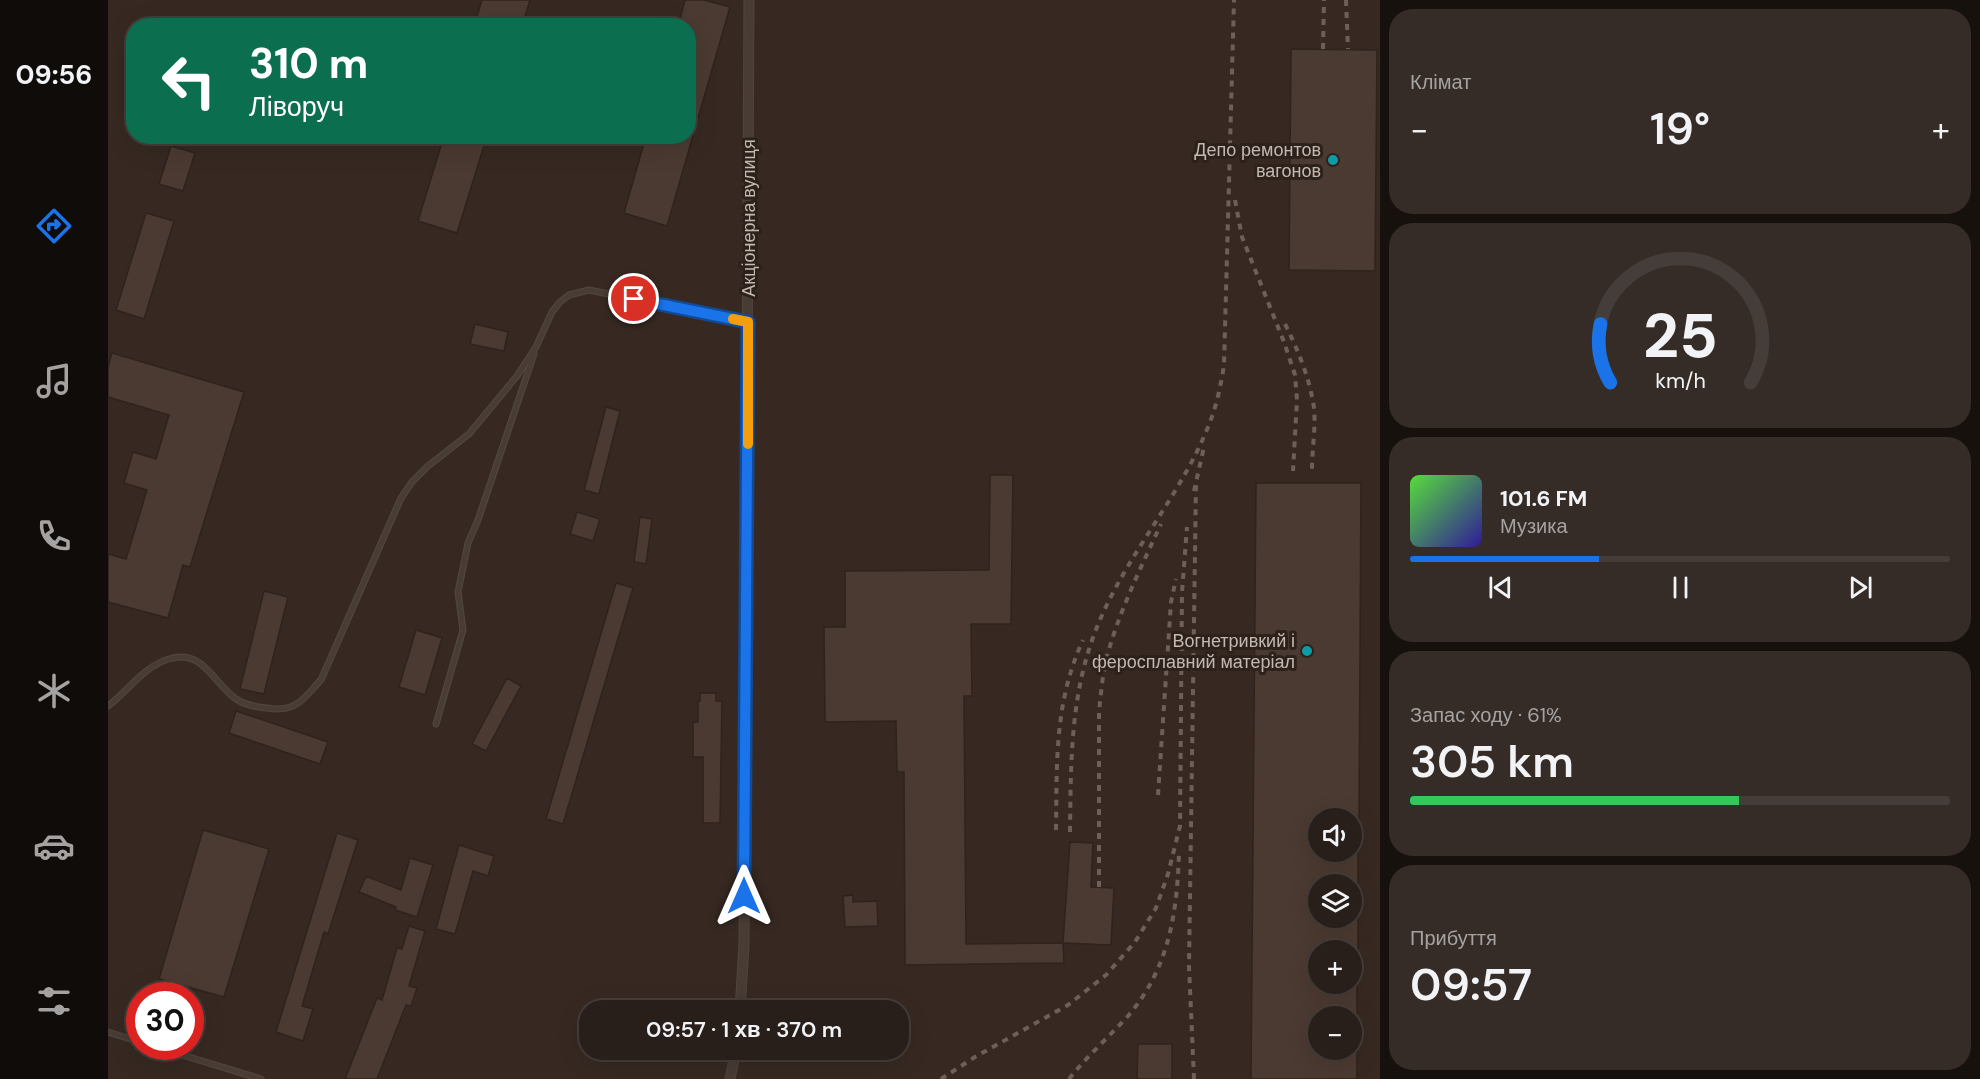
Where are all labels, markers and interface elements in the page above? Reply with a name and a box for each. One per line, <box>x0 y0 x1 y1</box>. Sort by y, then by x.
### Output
text: 310 m <box>249 36 368 91</box>
icon: left <box>150 42 228 120</box>
text: 09:56 <box>16 57 92 92</box>
text: Клімат <box>1410 69 1471 95</box>
text: Ліворуч <box>249 89 344 124</box>
text: 19° <box>1650 99 1710 158</box>
text: − <box>1410 108 1428 151</box>
text: + <box>1932 108 1950 151</box>
place label: Депо ремонтов вагонов <box>1194 138 1321 183</box>
street label: Акціонерна вулиця <box>737 139 761 297</box>
marker: Депо ремонтов вагонов <box>1326 153 1340 167</box>
icon: directions <box>33 205 75 247</box>
pin <box>608 273 659 324</box>
icon: arrive <box>617 282 650 315</box>
text: 25 <box>1643 295 1717 376</box>
icon: music <box>33 360 75 402</box>
text: km/h <box>1655 367 1705 395</box>
text: 101.6 FM <box>1500 484 1587 513</box>
text: Музика <box>1500 513 1568 539</box>
icon: phone <box>33 515 75 557</box>
icon: previous <box>1484 571 1517 604</box>
icon: pause <box>1664 571 1697 604</box>
icon: next <box>1844 571 1877 604</box>
place label: Вогнетривкий і феросплавний матеріал <box>1092 629 1295 674</box>
marker: Вогнетривкий і феросплавний матеріал <box>1300 644 1314 658</box>
icon: climate <box>33 670 75 712</box>
text: Запас ходу · 61% <box>1410 702 1562 728</box>
text: 305 km <box>1410 732 1574 791</box>
map controls <box>1308 808 1362 1060</box>
button: sound <box>1308 808 1362 862</box>
icon: car <box>33 825 75 867</box>
position arrow <box>712 864 776 928</box>
button: layers <box>1308 874 1362 928</box>
text: Прибуття <box>1410 925 1497 951</box>
button: + <box>1308 940 1362 994</box>
text: 09:57 <box>1410 955 1532 1014</box>
icon: filters <box>33 980 75 1022</box>
speed limit sign: 30 <box>126 982 204 1060</box>
button: − <box>1308 1006 1362 1060</box>
text: 09:57 · 1 хв · 370 m <box>646 1015 842 1044</box>

